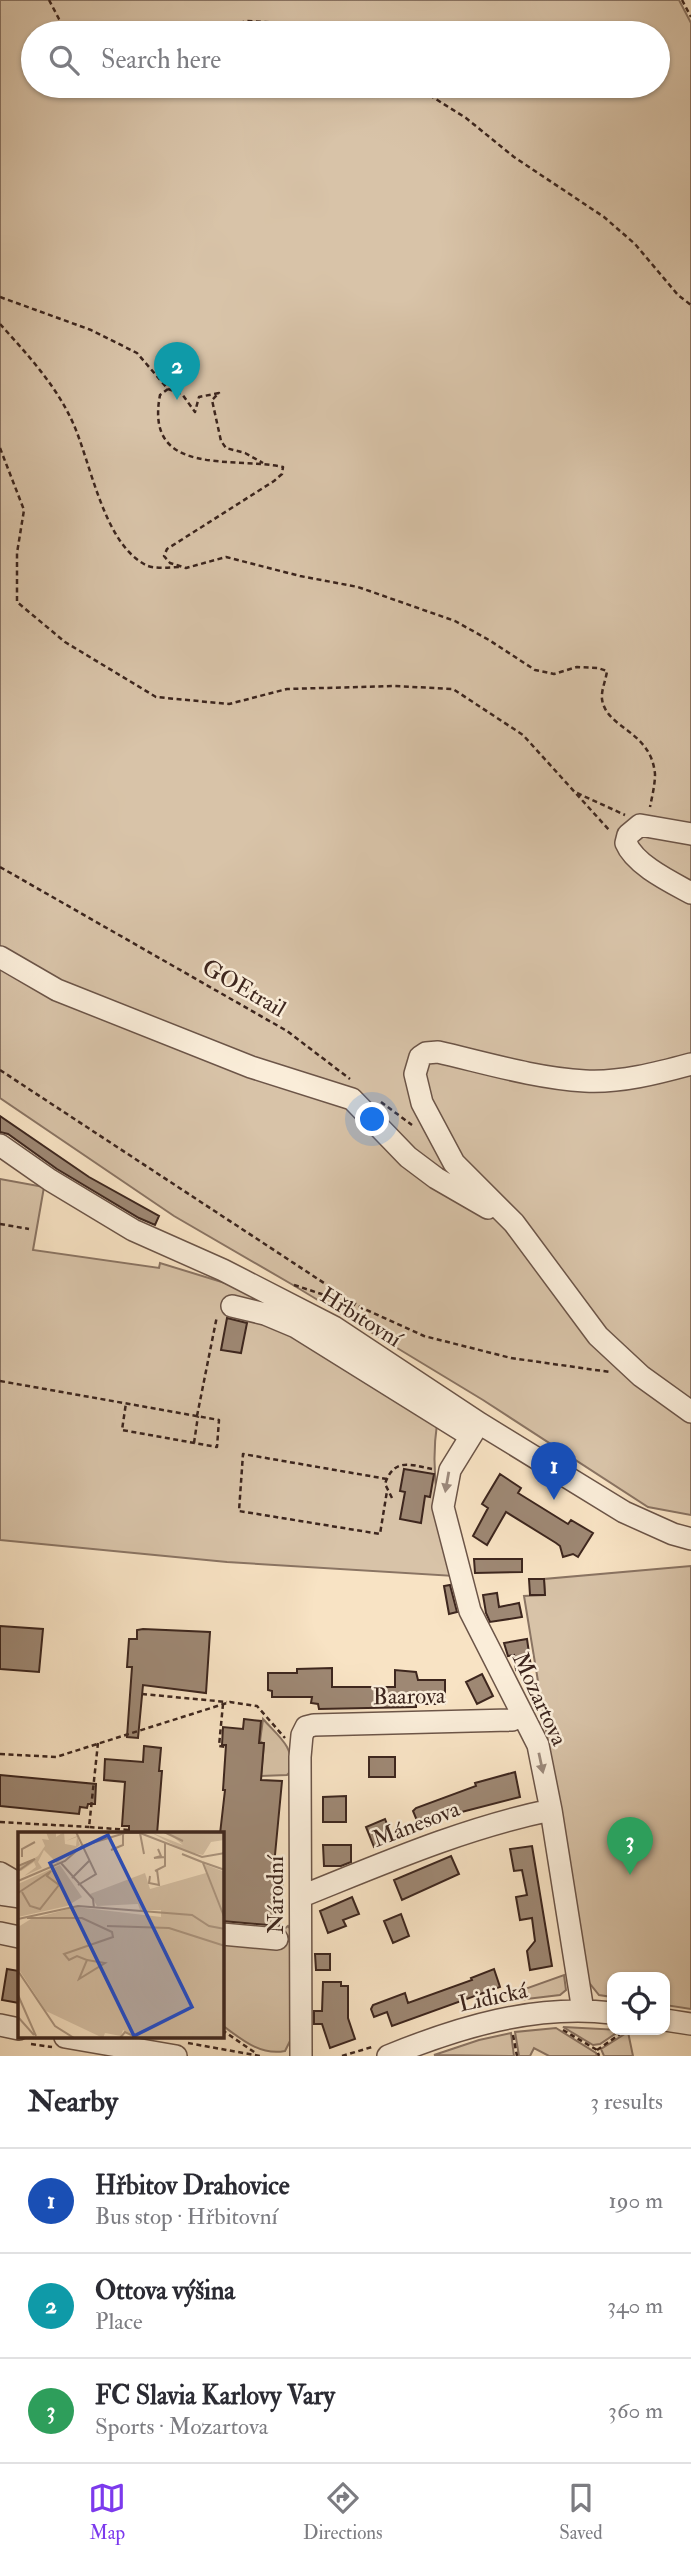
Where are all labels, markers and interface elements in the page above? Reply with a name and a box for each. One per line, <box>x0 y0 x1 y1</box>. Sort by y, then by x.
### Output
search box <box>21 21 670 98</box>
icon: search <box>45 41 83 79</box>
text: Search here <box>101 44 221 76</box>
pin: 2 <box>154 342 200 400</box>
street label: GOEtrail <box>197 952 291 1024</box>
your location <box>355 1102 389 1136</box>
street label: Hřbitovní <box>315 1281 409 1354</box>
pin: 1 <box>531 1442 577 1500</box>
one-way arrow <box>442 1472 453 1494</box>
street label: Mozartova <box>506 1648 574 1751</box>
street label: Baarova <box>372 1681 446 1711</box>
one-way arrow <box>536 1752 547 1774</box>
street label: Mánesova <box>368 1794 464 1854</box>
pin: 3 <box>607 1817 653 1875</box>
inset map <box>18 1832 224 2038</box>
street label: Národní <box>261 1854 290 1934</box>
map controls <box>607 1972 670 2035</box>
button: locate <box>607 1972 670 2035</box>
street label: Lidická <box>456 1975 531 2018</box>
text: Nearby <box>28 2083 118 2120</box>
text: 3 results <box>590 2087 663 2116</box>
text: Hřbitov Drahovice <box>95 2170 290 2202</box>
text: 1 <box>47 2186 55 2215</box>
text: 190 m <box>609 2186 663 2215</box>
text: Bus stop · Hřbitovní <box>95 2202 278 2231</box>
text: Ottova výšina <box>95 2275 235 2307</box>
text: 2 <box>45 2291 57 2320</box>
text: 340 m <box>607 2291 663 2320</box>
text: Place <box>95 2307 143 2336</box>
text: FC Slavia Karlovy Vary <box>95 2380 335 2412</box>
text: 3 <box>47 2396 55 2425</box>
text: 360 m <box>608 2396 663 2425</box>
text: Sports · Mozartova <box>95 2412 268 2441</box>
tab: Map <box>88 2479 126 2545</box>
tab: Directions <box>303 2479 383 2545</box>
tab: Saved <box>559 2479 603 2545</box>

